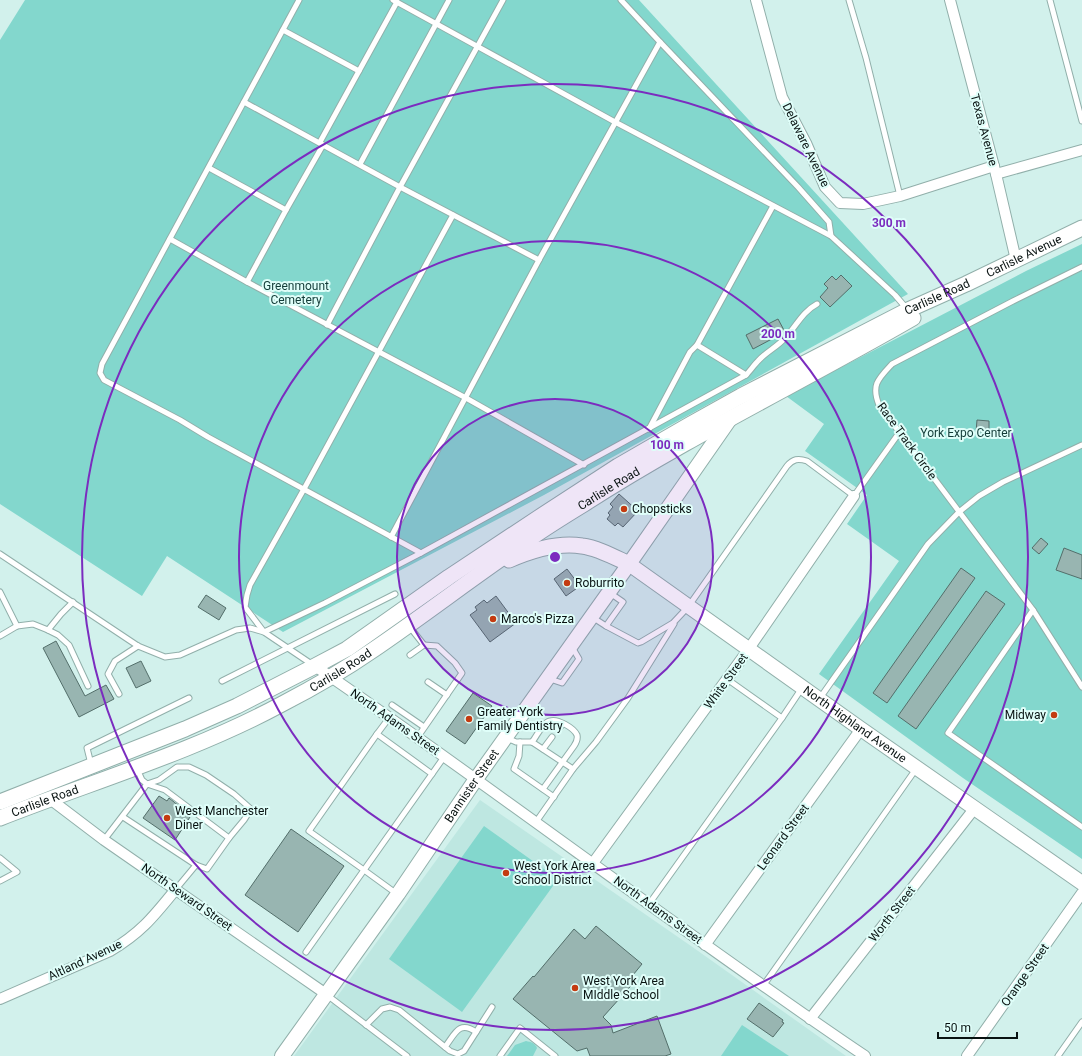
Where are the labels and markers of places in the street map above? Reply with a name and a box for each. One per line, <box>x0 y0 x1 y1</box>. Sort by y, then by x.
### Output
place label: Chopsticks <box>632 502 692 516</box>
marker: Chopsticks <box>619 504 629 514</box>
centre of rings <box>548 550 562 564</box>
place label: Roburrito <box>575 576 624 590</box>
marker: Roburrito <box>562 578 572 588</box>
place label: Marco's Pizza <box>501 612 574 626</box>
marker: Marco's Pizza <box>488 614 498 624</box>
place label: Greater York Family Dentistry <box>477 705 563 733</box>
place label: Midway <box>1005 708 1046 722</box>
marker: Midway <box>1049 710 1059 720</box>
marker: Greater York Family Dentistry <box>464 714 474 724</box>
place label: West Manchester Diner <box>175 804 268 832</box>
marker: West Manchester Diner <box>162 813 172 823</box>
place label: West York Area School District <box>514 859 595 887</box>
marker: West York Area School District <box>501 868 511 878</box>
place label: West York Area MIddle School <box>583 974 664 1002</box>
marker: West York Area MIddle School <box>570 983 580 993</box>

